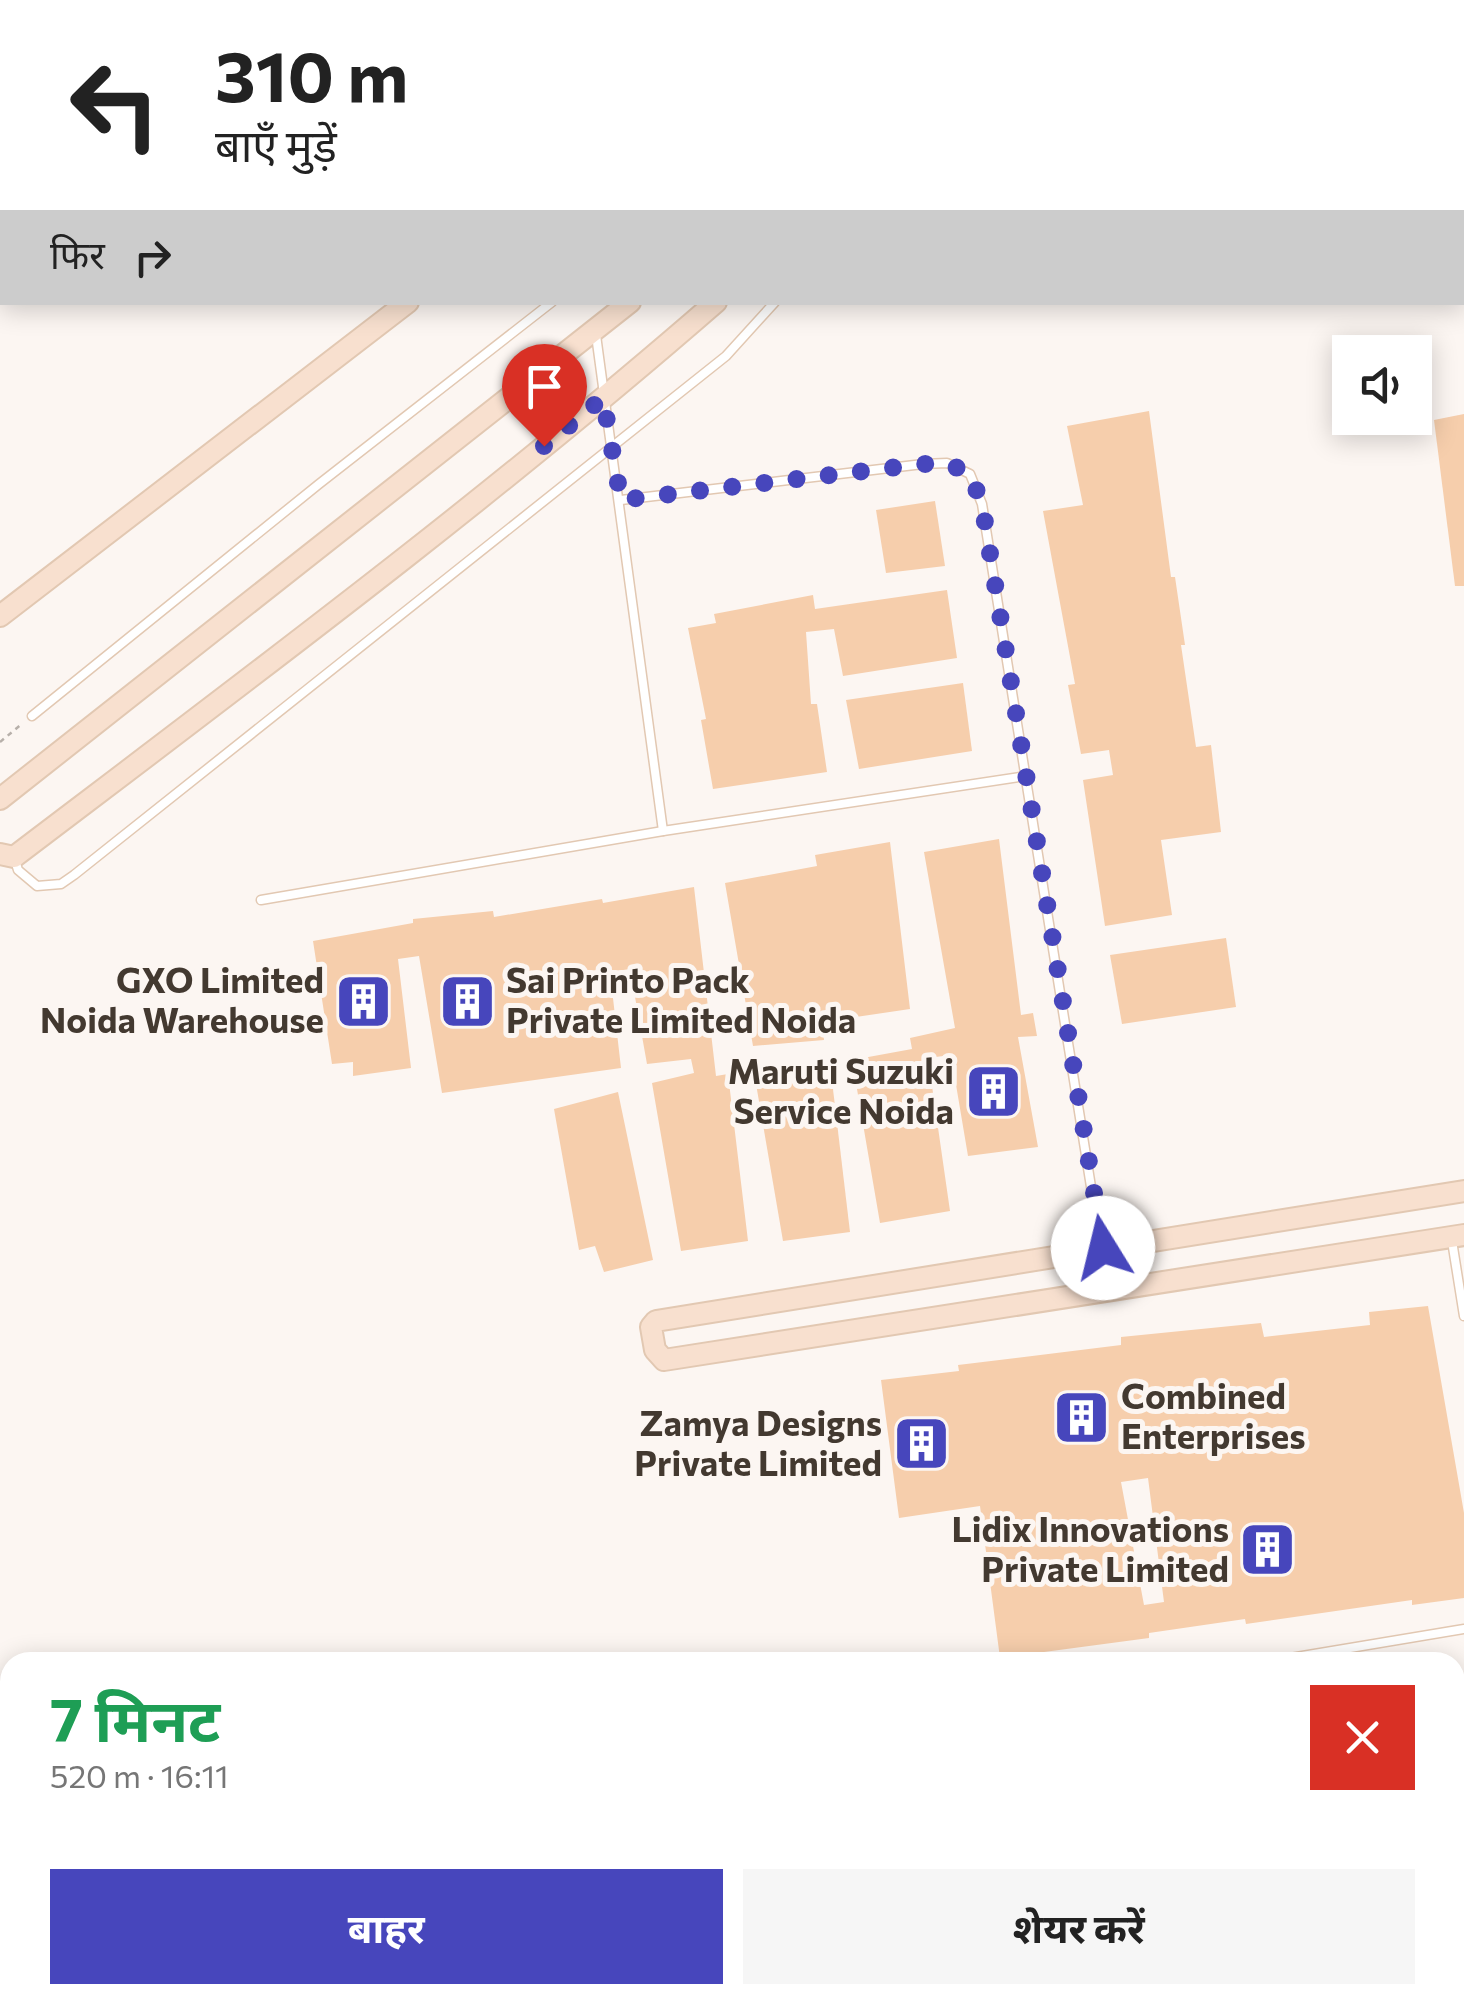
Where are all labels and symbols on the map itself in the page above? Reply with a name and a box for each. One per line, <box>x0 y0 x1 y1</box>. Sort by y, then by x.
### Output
pin <box>502 344 587 447</box>
place label: GXO Limited Noida Warehouse <box>40 957 324 1040</box>
place label: Sai Printo Pack Private Limited Noida <box>506 957 856 1040</box>
building icon: GXO Limited Noida Warehouse <box>333 971 393 1031</box>
building icon: Sai Printo Pack Private Limited Noida <box>437 971 497 1031</box>
place label: Maruti Suzuki Service Noida <box>728 1048 954 1131</box>
building icon: Maruti Suzuki Service Noida <box>963 1062 1023 1122</box>
position arrow <box>1051 1196 1155 1300</box>
place label: Combined Enterprises <box>1121 1373 1306 1456</box>
building icon: Combined Enterprises <box>1052 1387 1112 1447</box>
place label: Zamya Designs Private Limited <box>634 1400 882 1483</box>
building icon: Zamya Designs Private Limited <box>891 1414 951 1474</box>
place label: Lidix Innovations Private Limited <box>951 1506 1229 1589</box>
building icon: Lidix Innovations Private Limited <box>1238 1520 1298 1580</box>

